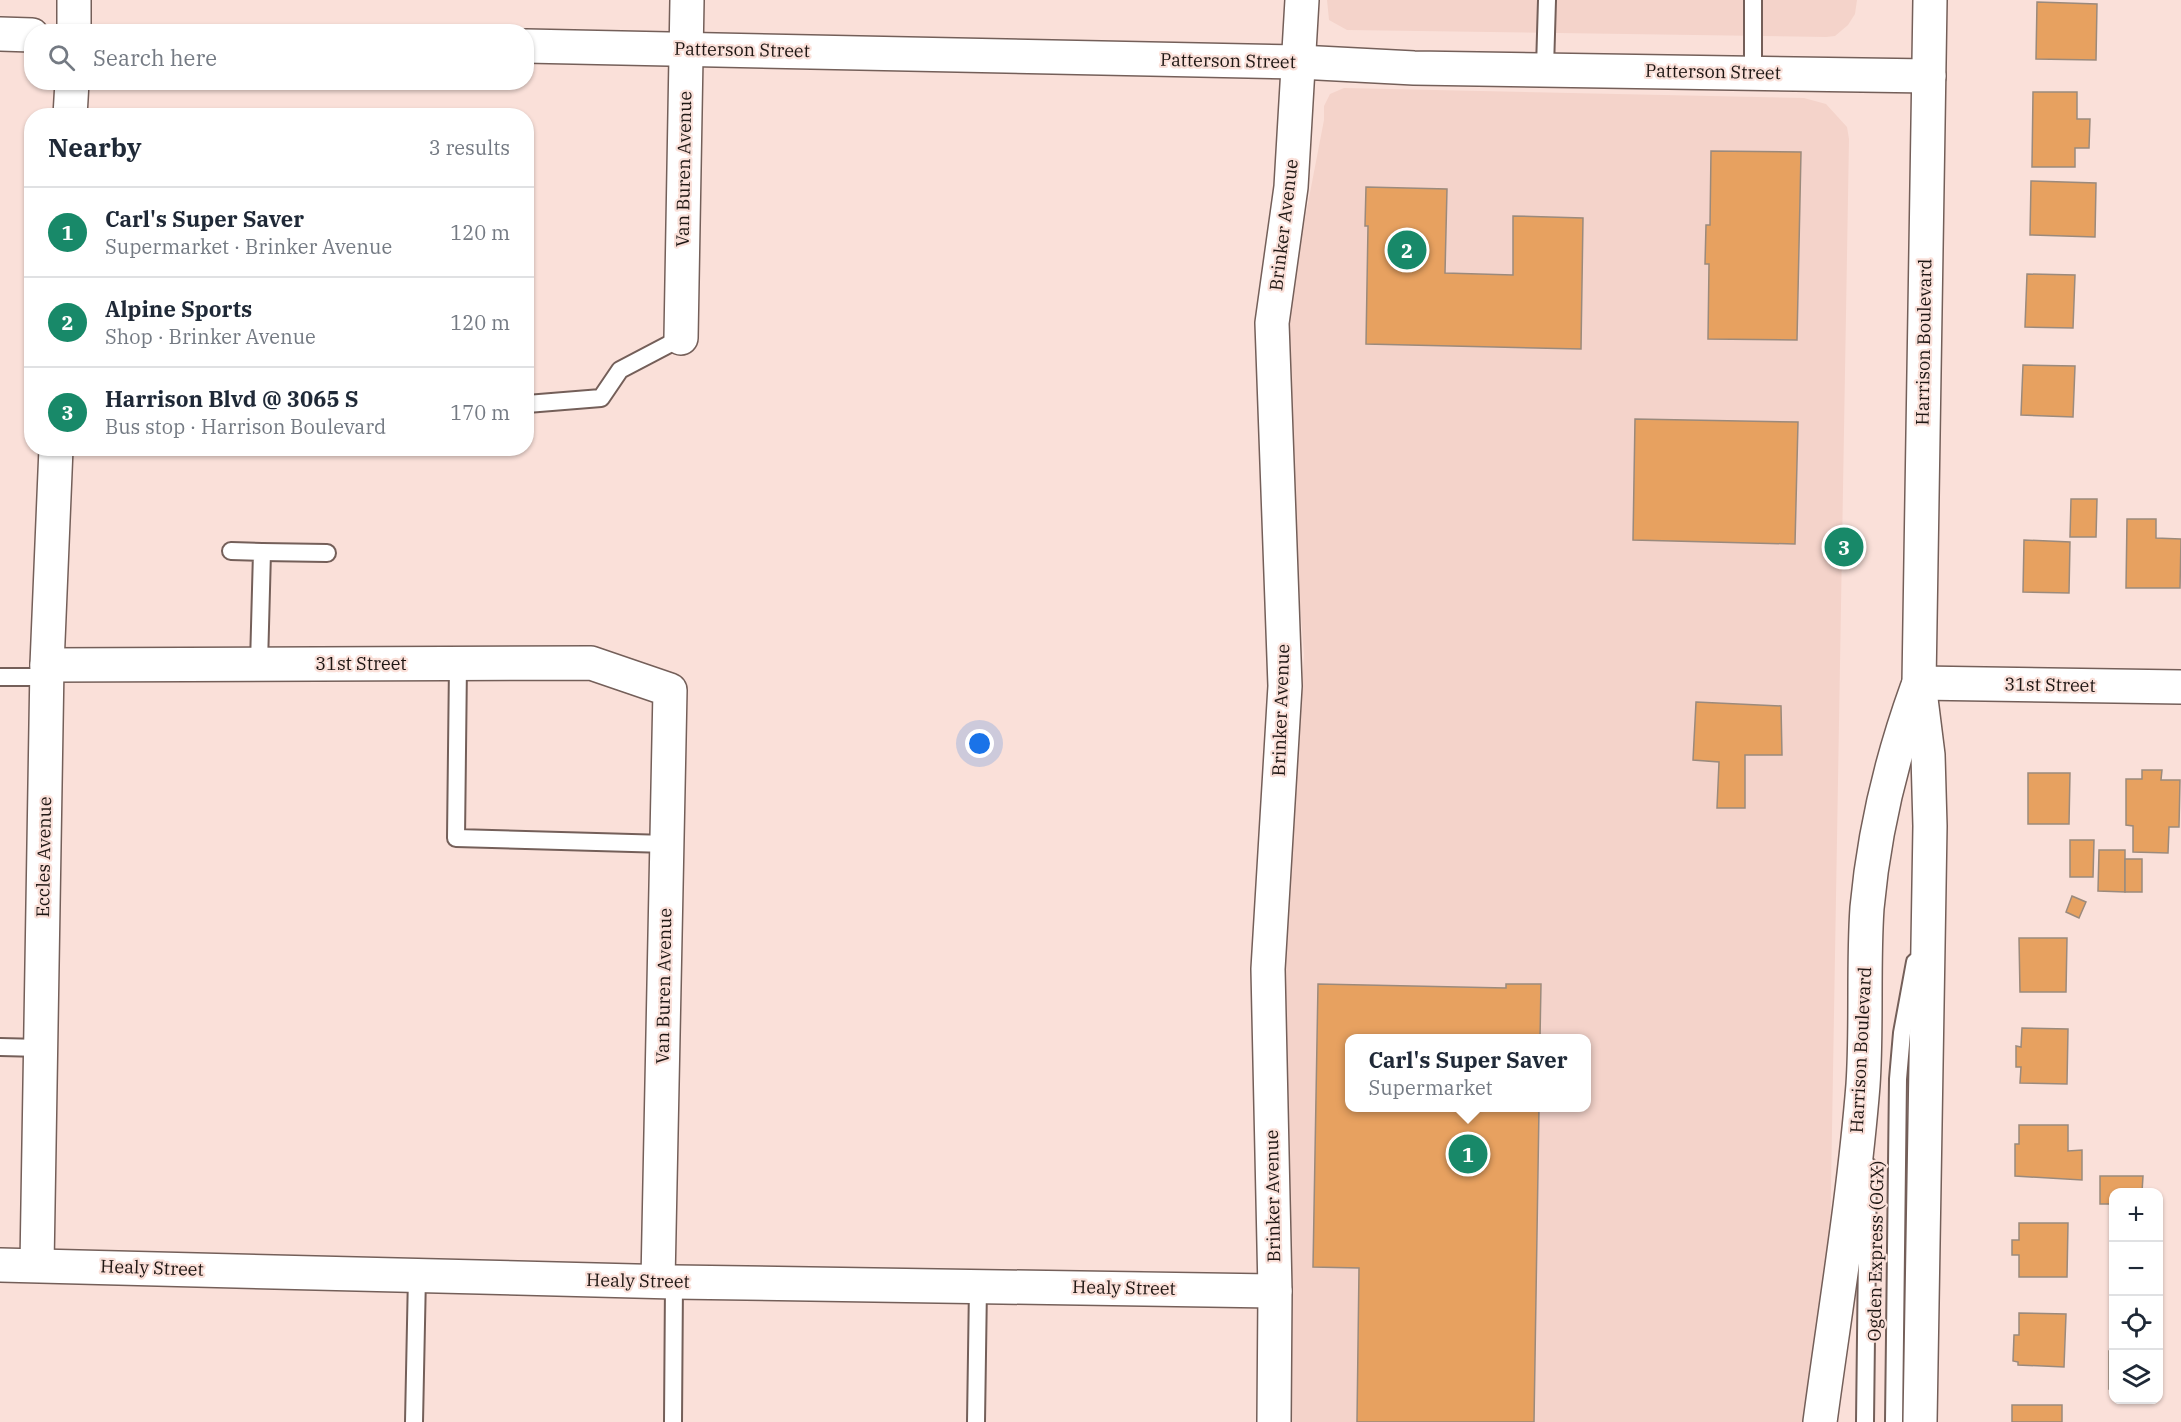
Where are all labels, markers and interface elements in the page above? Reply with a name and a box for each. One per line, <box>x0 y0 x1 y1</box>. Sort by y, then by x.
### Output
search box <box>24 24 534 90</box>
street label: Patterson Street <box>674 37 810 62</box>
icon: search <box>45 41 78 74</box>
text: Search here <box>93 43 217 72</box>
street label: Patterson Street <box>1160 48 1296 73</box>
street label: Patterson Street <box>1645 59 1781 84</box>
street label: Van Buren Avenue <box>671 91 696 247</box>
text: Nearby <box>48 130 142 164</box>
text: 3 results <box>429 134 510 161</box>
street label: Brinker Avenue <box>1264 158 1303 292</box>
text: Carl's Super Saver <box>105 204 304 233</box>
text: 1 <box>62 219 74 246</box>
text: 120 m <box>450 219 510 246</box>
pin: 2 <box>1388 228 1426 272</box>
text: Supermarket · Brinker Avenue <box>105 233 392 260</box>
street label: Harrison Boulevard <box>1911 258 1936 426</box>
text: Alpine Sports <box>105 294 252 323</box>
text: 2 <box>62 309 74 336</box>
text: 120 m <box>450 309 510 336</box>
text: Shop · Brinker Avenue <box>105 323 316 350</box>
text: Harrison Blvd @ 3065 S <box>105 384 359 413</box>
text: 3 <box>62 399 74 426</box>
text: 170 m <box>450 399 510 426</box>
text: Bus stop · Harrison Boulevard <box>105 413 386 440</box>
pin: 3 <box>1824 524 1864 570</box>
street label: Brinker Avenue <box>1267 643 1294 777</box>
street label: 31st Street <box>315 652 407 675</box>
street label: 31st Street <box>2004 672 2096 697</box>
your location <box>965 729 994 758</box>
street label: Eccles Avenue <box>31 796 56 918</box>
street label: Van Buren Avenue <box>651 908 676 1064</box>
street label: Harrison Boulevard <box>1845 966 1876 1134</box>
popup <box>1345 1034 1591 1112</box>
text: Carl's Super Saver <box>1368 1045 1568 1074</box>
text: Supermarket <box>1368 1074 1493 1101</box>
street label: Brinker Avenue <box>1260 1130 1285 1262</box>
pin: 1 <box>1448 1132 1488 1176</box>
street label: Ogden Express (OGX) <box>1862 1160 1889 1342</box>
map controls <box>2109 1188 2163 1404</box>
button: + <box>2109 1188 2163 1242</box>
button: − <box>2109 1242 2163 1296</box>
street label: Healy Street <box>100 1254 204 1281</box>
street label: Healy Street <box>586 1268 690 1293</box>
street label: Healy Street <box>1072 1275 1176 1300</box>
button: locate <box>2109 1296 2163 1350</box>
button: layers <box>2109 1350 2163 1404</box>

